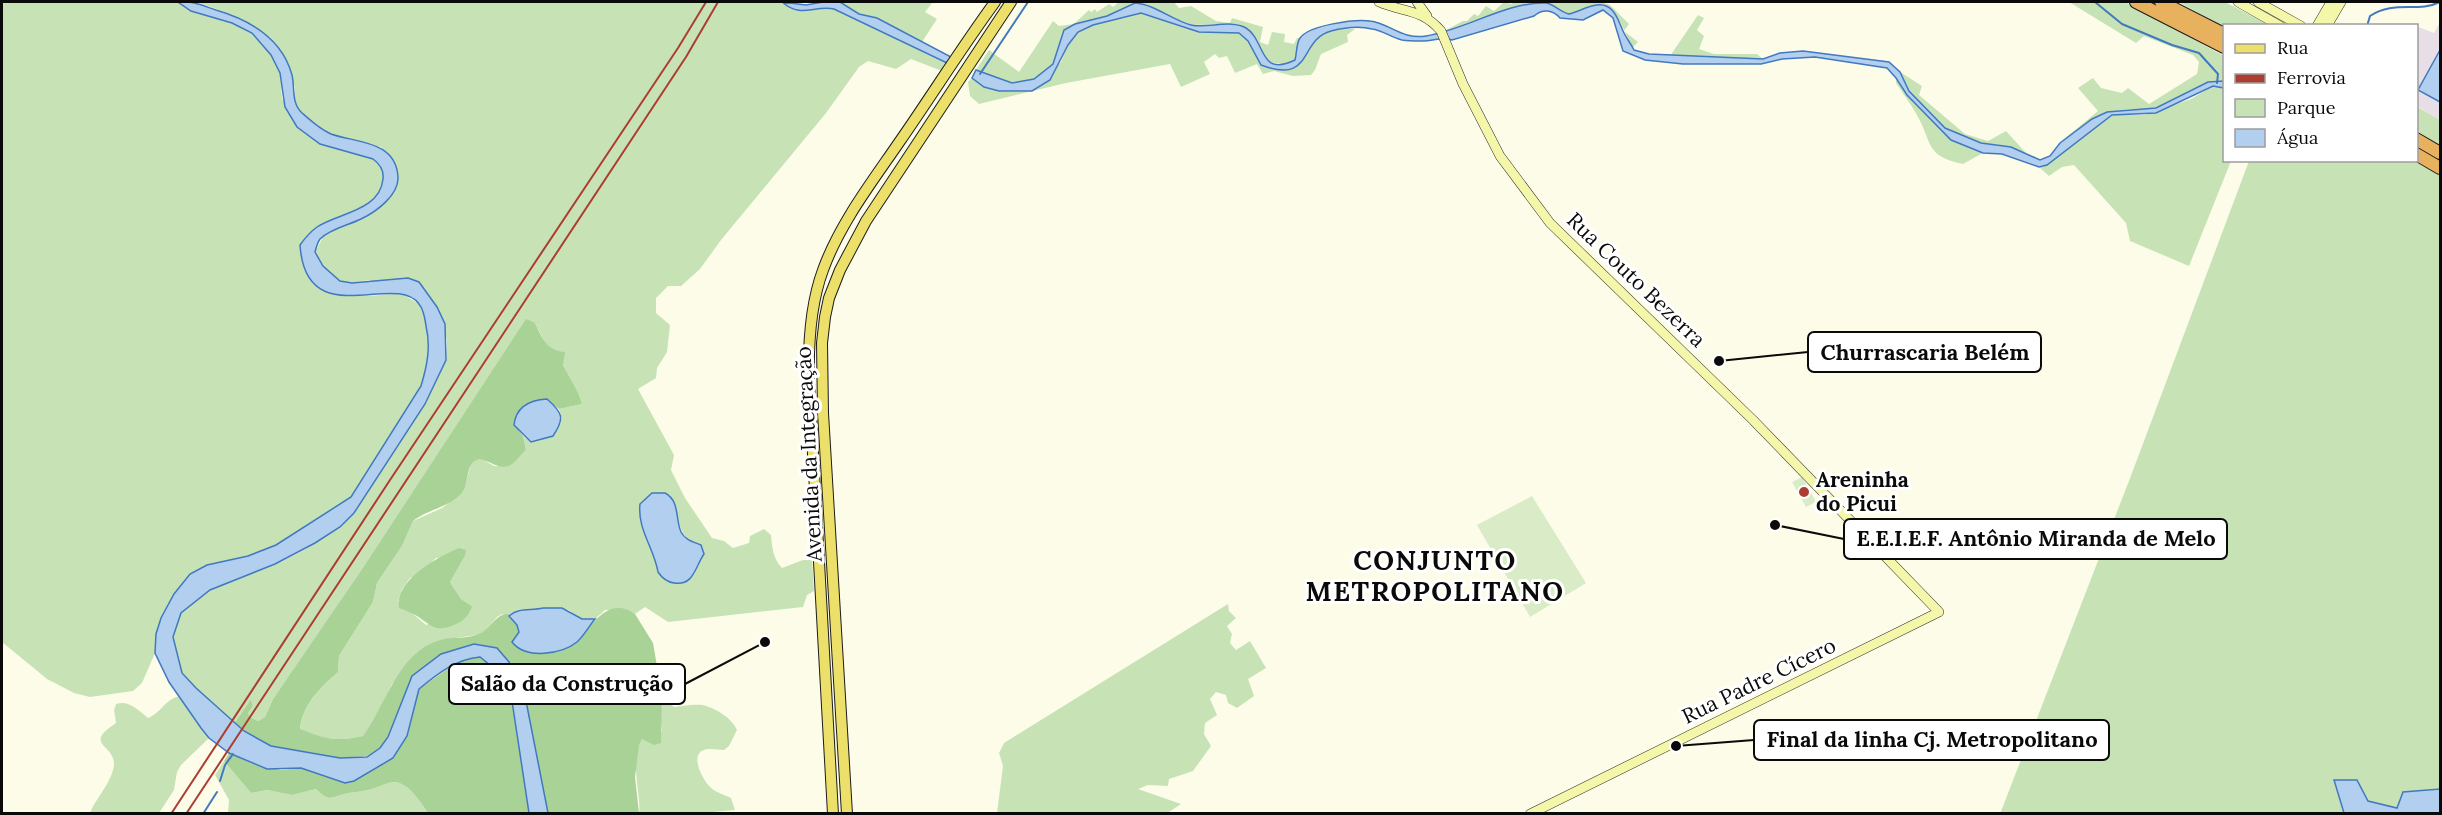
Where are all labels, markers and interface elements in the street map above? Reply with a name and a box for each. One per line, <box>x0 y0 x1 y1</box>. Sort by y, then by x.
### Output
legend <box>2223 24 2418 162</box>
text: Rua <box>2277 36 2308 59</box>
text: Ferrovia <box>2277 66 2346 89</box>
text: Parque <box>2277 96 2336 119</box>
text: Água <box>2276 126 2318 149</box>
street label: Rua Couto Bezerra <box>1561 206 1712 353</box>
callout: Churrascaria Belém <box>1808 332 2041 372</box>
text: Churrascaria Belém <box>1821 338 2029 366</box>
street label: Avenida da Integração <box>789 346 828 563</box>
place label: Areninha do Picui <box>1816 466 1909 517</box>
marker: Areninha do Picui <box>1797 485 1811 499</box>
callout: E.E.I.E.F. Antônio Miranda de Melo <box>1844 519 2227 559</box>
text: E.E.I.E.F. Antônio Miranda de Melo <box>1856 524 2216 552</box>
district label: CONJUNTO METROPOLITANO <box>1306 543 1564 608</box>
street label: Rua Padre Cícero <box>1677 632 1840 730</box>
callout: Salão da Construção <box>449 664 685 704</box>
text: Salão da Construção <box>461 669 673 697</box>
callout: Final da linha Cj. Metropolitano <box>1754 720 2109 760</box>
text: Final da linha Cj. Metropolitano <box>1766 725 2098 753</box>

